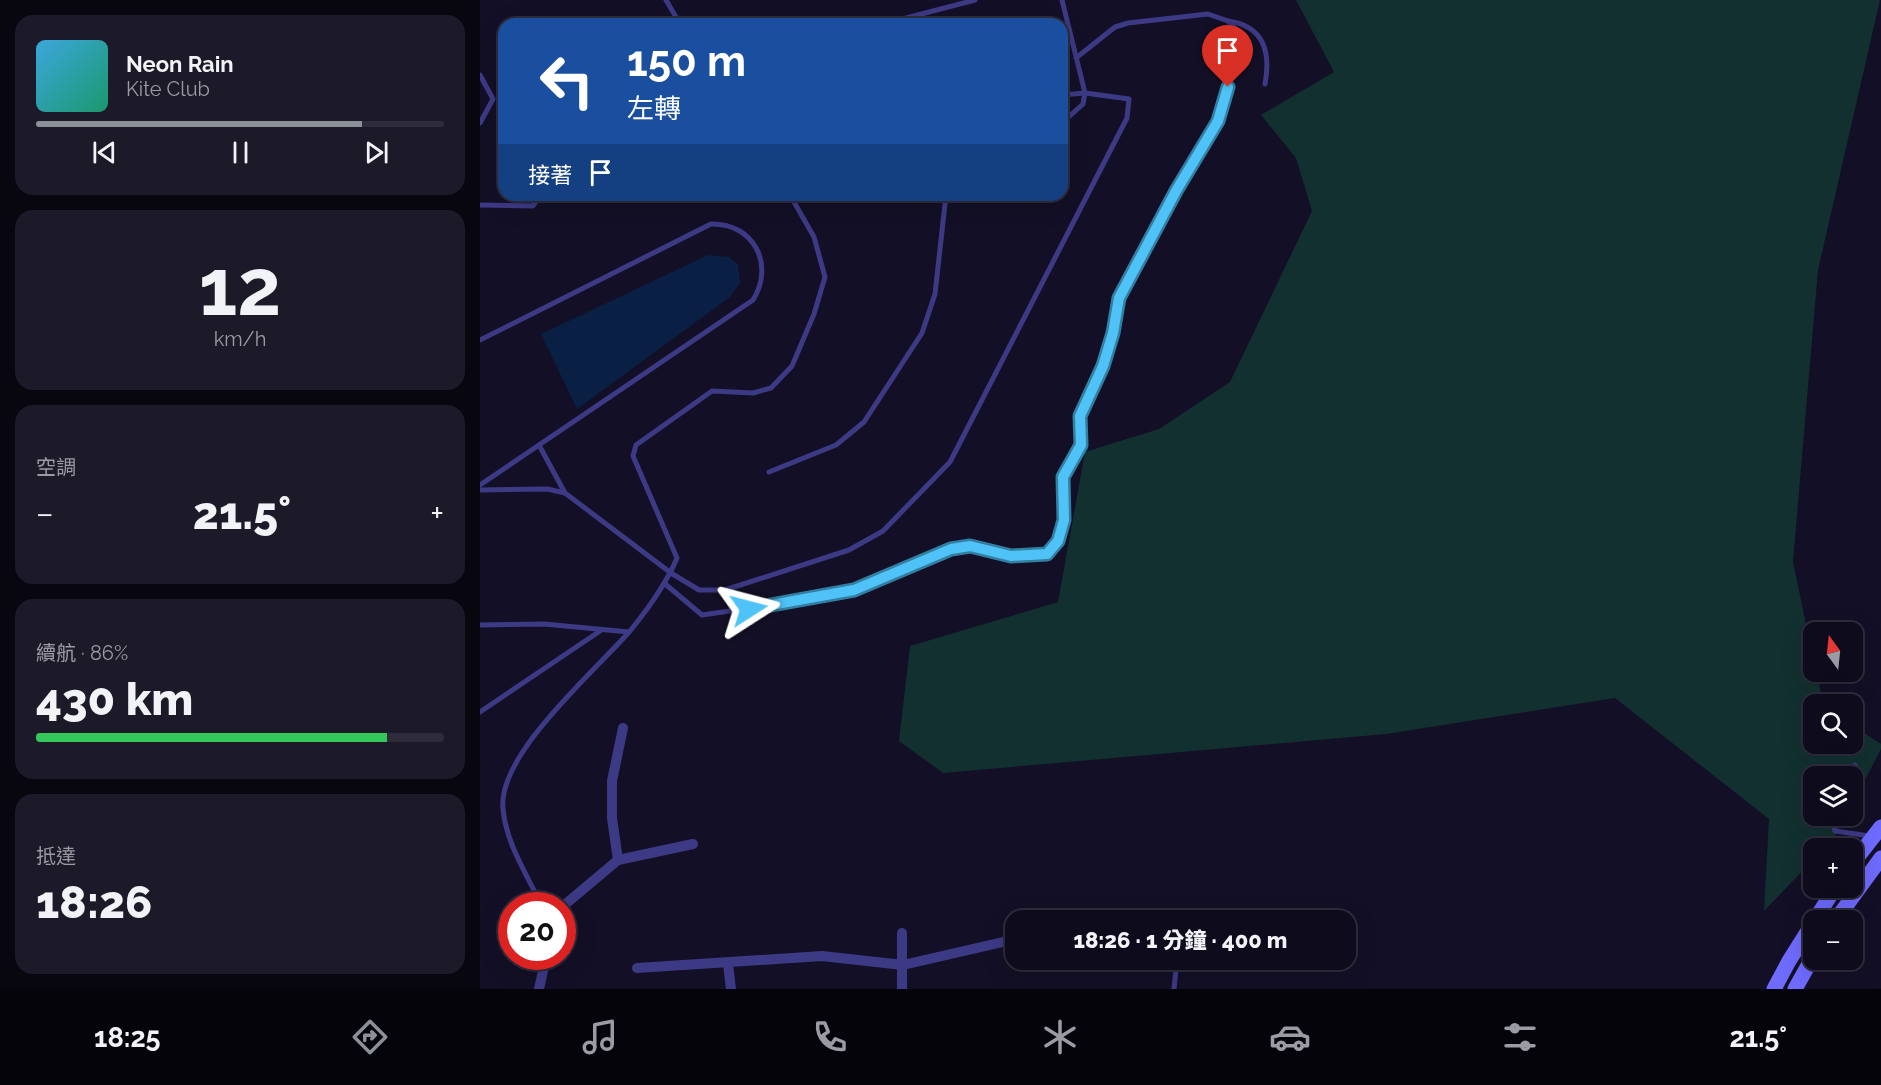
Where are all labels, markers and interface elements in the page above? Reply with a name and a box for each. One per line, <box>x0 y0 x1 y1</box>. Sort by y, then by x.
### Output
pin <box>1202 25 1253 87</box>
icon: arrive <box>1211 34 1244 67</box>
text: 150 m <box>627 37 746 86</box>
icon: left <box>528 42 606 120</box>
text: Neon Rain <box>126 51 234 77</box>
text: Kite Club <box>126 77 210 101</box>
text: 左轉 <box>627 93 681 124</box>
icon: previous <box>88 136 121 169</box>
icon: pause <box>224 136 257 169</box>
icon: next <box>360 136 393 169</box>
icon: arrive <box>584 156 617 189</box>
text: 接著 <box>528 162 572 188</box>
text: 12 <box>199 242 281 333</box>
text: km/h <box>214 327 266 351</box>
text: 空調 <box>36 455 76 479</box>
text: 21.5° <box>193 487 291 540</box>
text: − <box>36 494 54 533</box>
text: + <box>430 494 444 533</box>
position arrow <box>717 577 781 641</box>
north arrow <box>1803 622 1863 682</box>
map controls <box>1803 622 1863 970</box>
text: 續航 · 86% <box>36 641 128 665</box>
text: 430 km <box>36 673 193 726</box>
button: search <box>1803 694 1863 754</box>
button: layers <box>1803 766 1863 826</box>
button: + <box>1803 838 1863 898</box>
text: 抵達 <box>36 844 76 868</box>
text: 18:26 <box>36 876 152 929</box>
speed limit sign: 20 <box>498 892 576 970</box>
button: − <box>1803 910 1863 970</box>
text: 18:26 · 1 分鐘 · 400 m <box>1074 927 1287 953</box>
icon: directions <box>349 1016 391 1058</box>
icon: music <box>579 1016 621 1058</box>
icon: phone <box>809 1016 851 1058</box>
icon: climate <box>1039 1016 1081 1058</box>
icon: car <box>1269 1016 1311 1058</box>
icon: filters <box>1499 1016 1541 1058</box>
text: 18:25 <box>94 1022 161 1053</box>
text: 21.5° <box>1730 1022 1787 1053</box>

